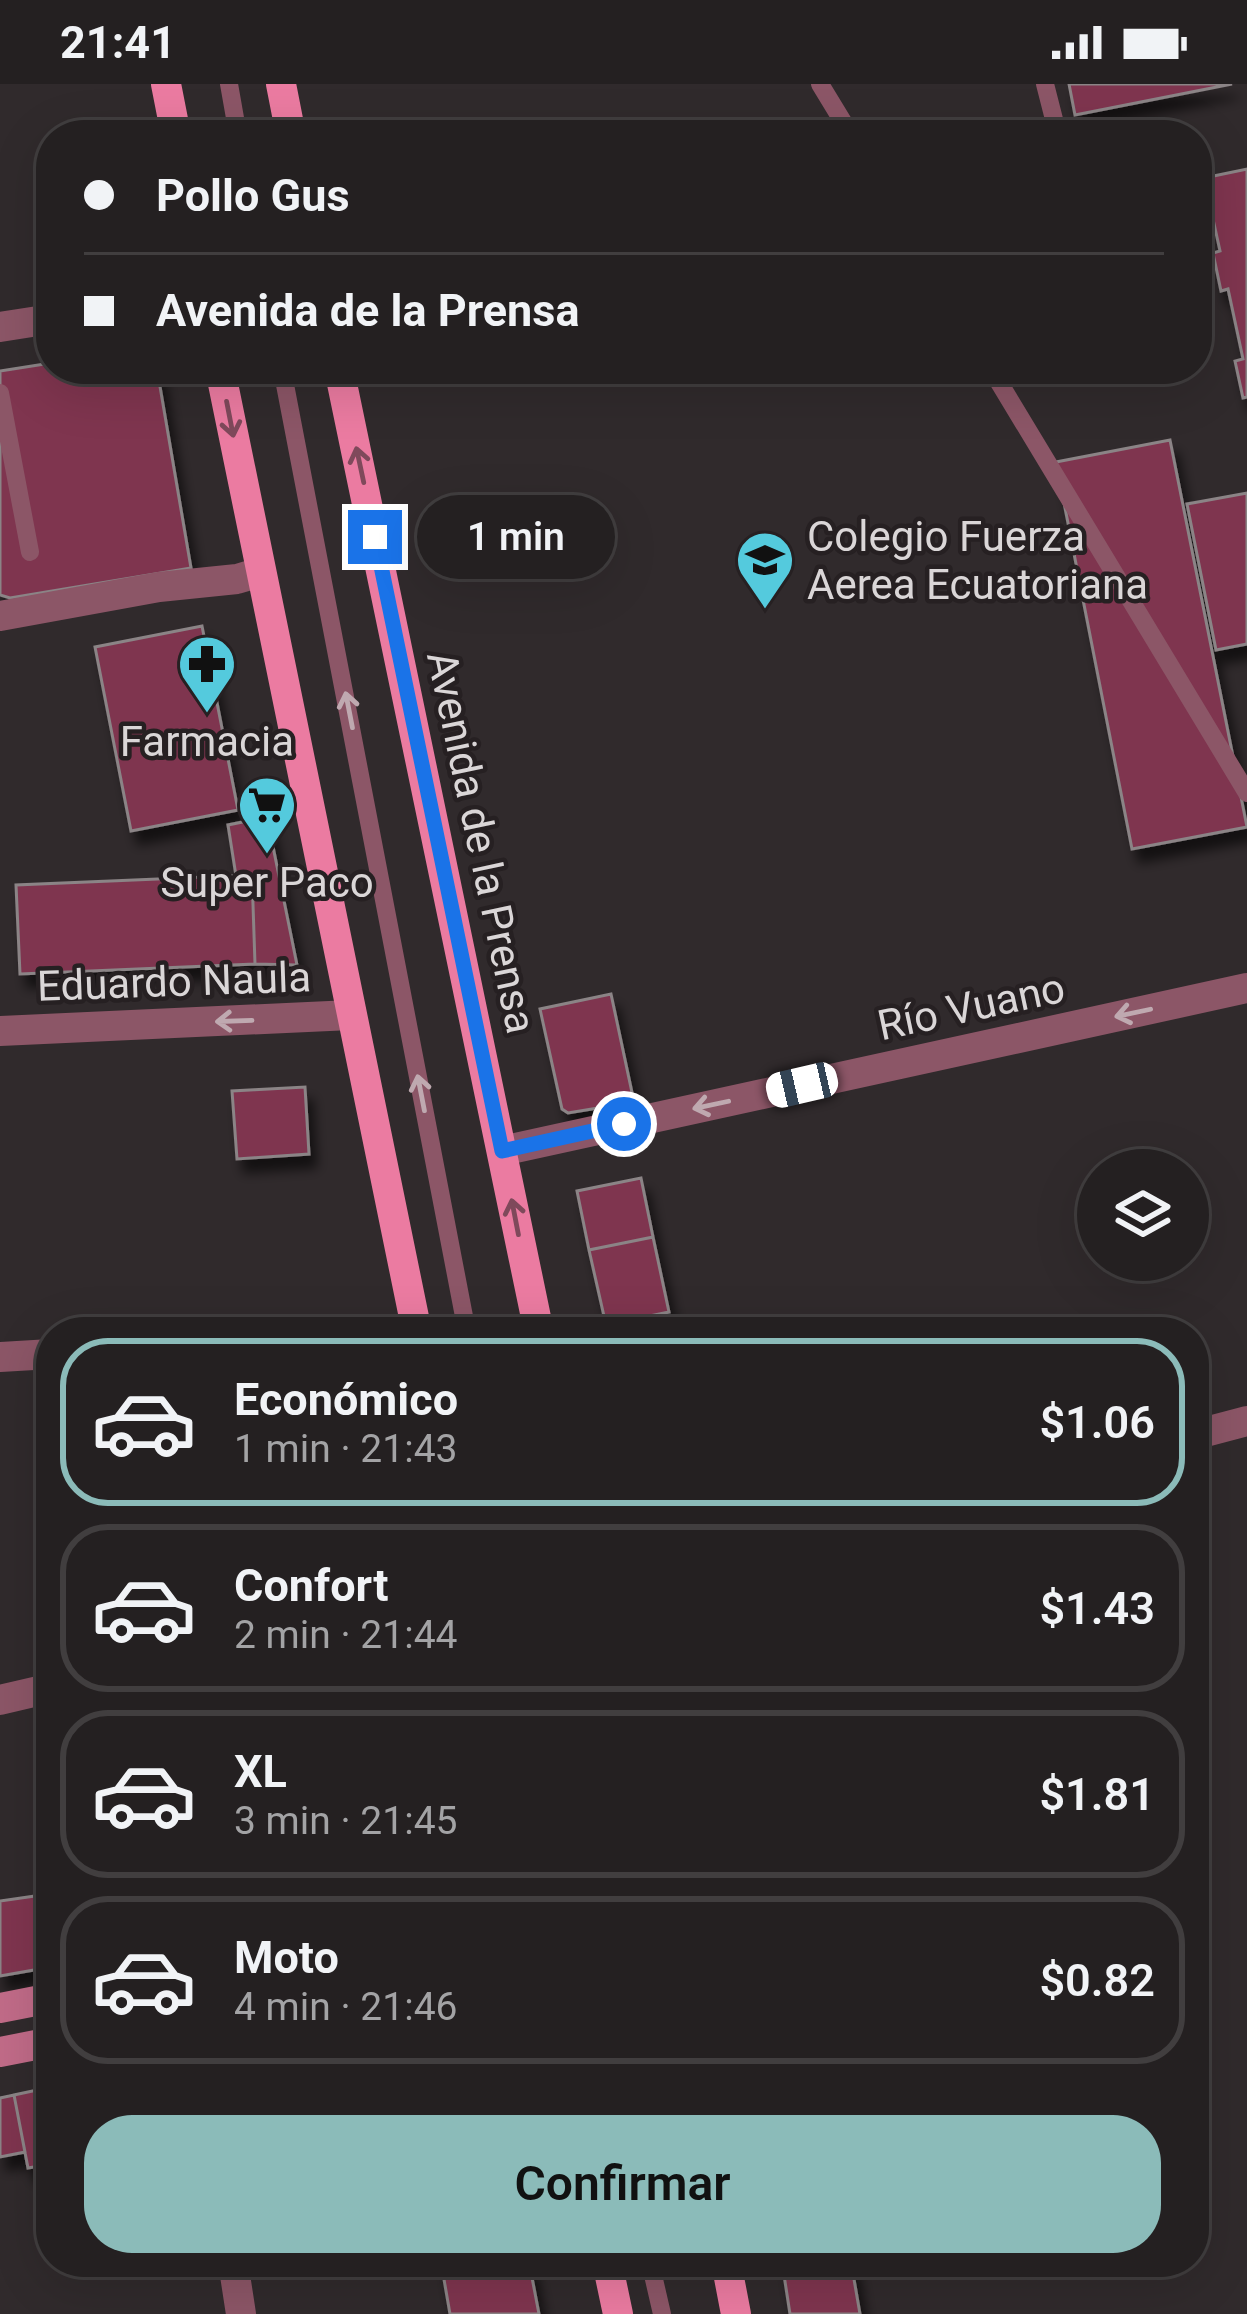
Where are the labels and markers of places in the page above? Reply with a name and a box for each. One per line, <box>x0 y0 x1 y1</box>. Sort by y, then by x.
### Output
place label: Colegio Fuerza Aerea Ecuatoriana <box>807 512 1148 609</box>
school or university icon: Colegio Fuerza Aerea Ecuatoriana <box>734 529 796 611</box>
pharmacy icon: Farmacia <box>176 633 238 715</box>
place label: Farmacia <box>120 717 294 766</box>
supermarket icon: Super Paco <box>236 774 298 856</box>
place label: Super Paco <box>160 858 374 907</box>

